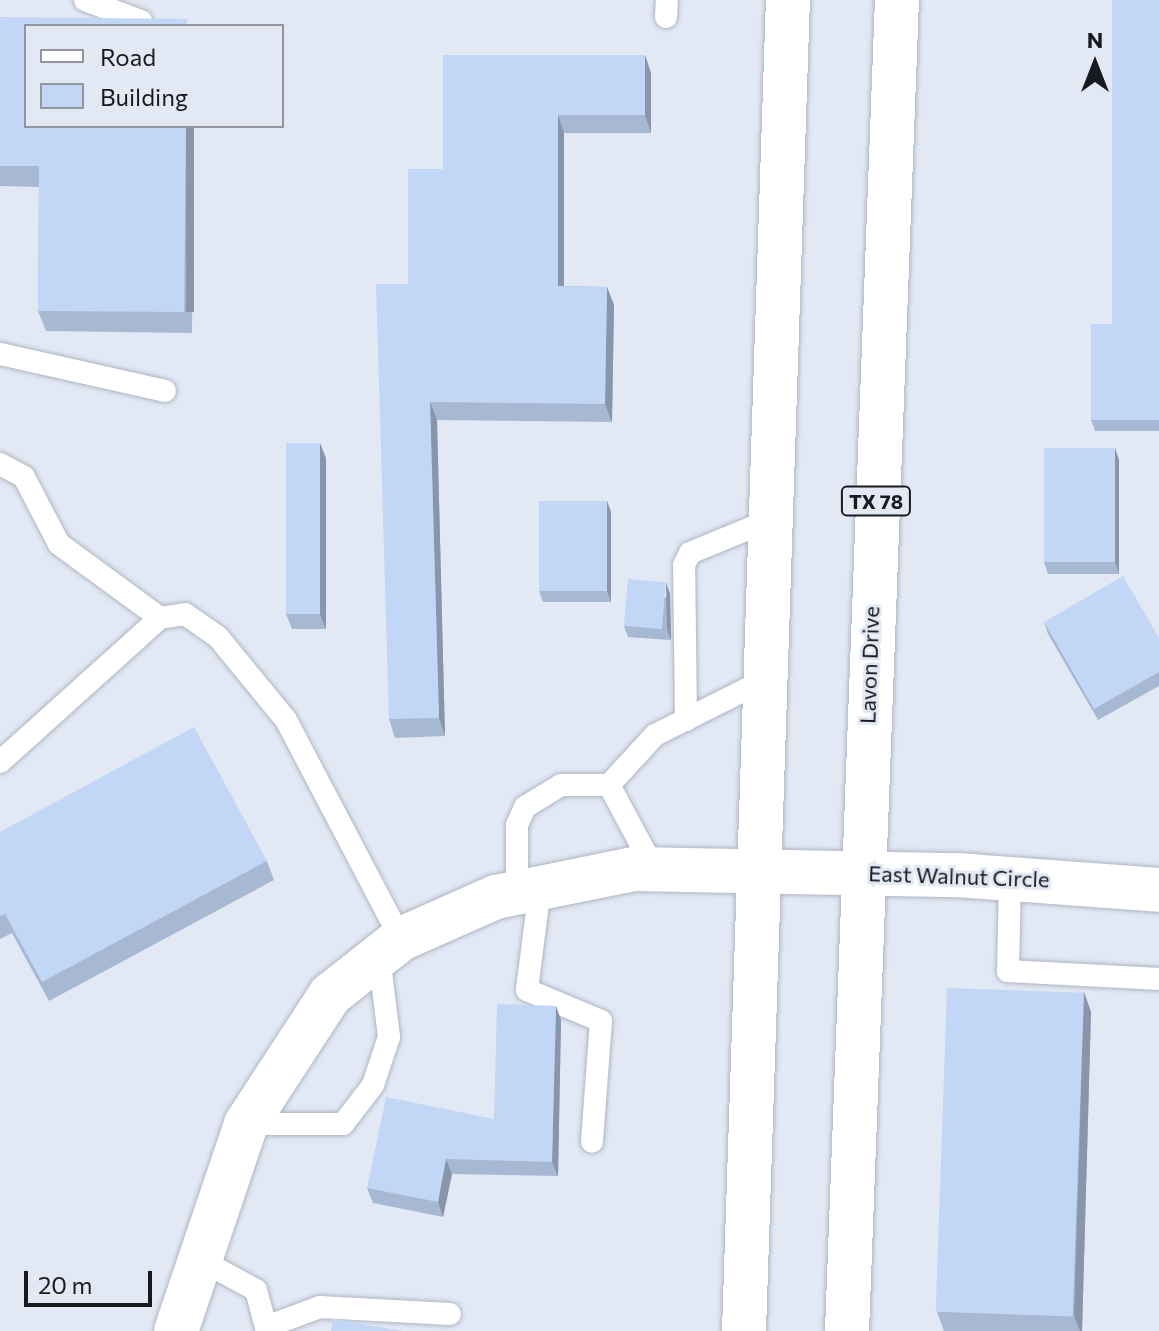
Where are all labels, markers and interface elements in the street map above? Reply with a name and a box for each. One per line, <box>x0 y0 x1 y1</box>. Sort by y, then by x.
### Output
legend <box>24 24 284 128</box>
north arrow <box>1055 24 1135 104</box>
text: N <box>1087 26 1103 53</box>
text: Road <box>100 42 156 71</box>
text: Building <box>100 82 188 111</box>
road number: TX 78 <box>840 485 912 517</box>
street label: Lavon Drive <box>854 606 884 724</box>
street label: East Walnut Circle <box>868 860 1050 892</box>
scale bar <box>28 1255 156 1305</box>
text: 20 m <box>38 1270 92 1299</box>

